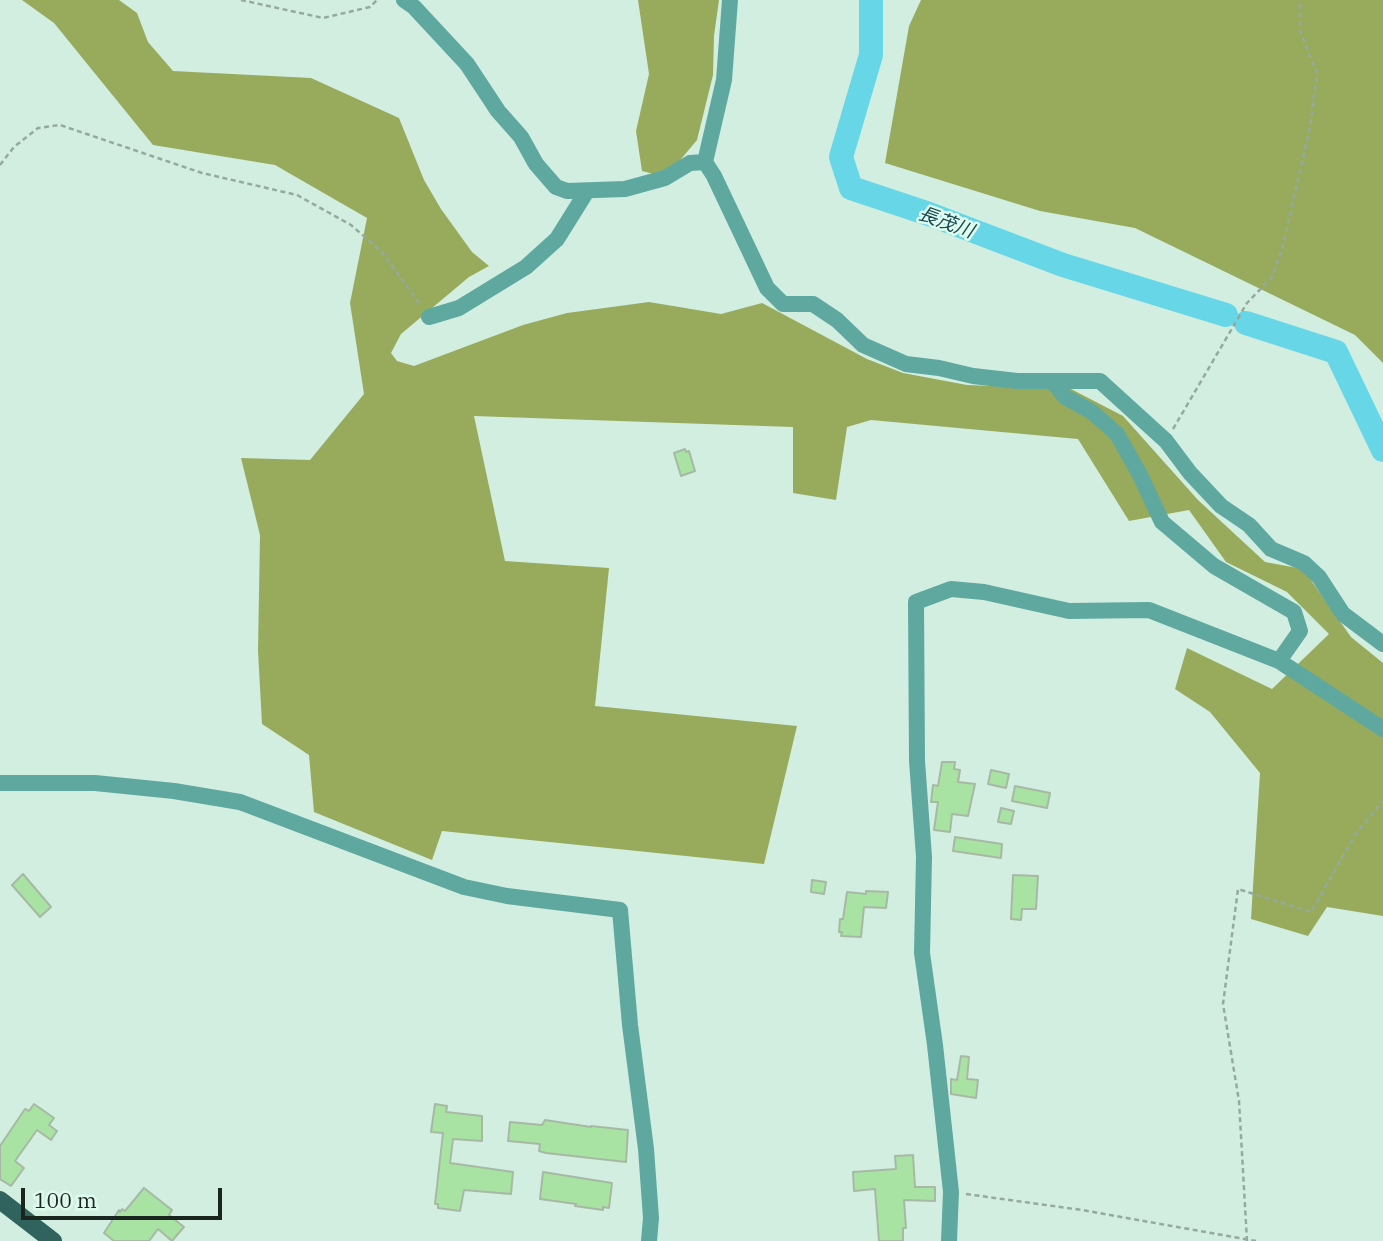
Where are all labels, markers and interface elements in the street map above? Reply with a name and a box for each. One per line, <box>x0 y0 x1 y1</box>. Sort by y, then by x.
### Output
water label: 長茂川 <box>915 203 977 243</box>
scale bar <box>24 1174 226 1218</box>
text: 100 m <box>34 1186 97 1214</box>

